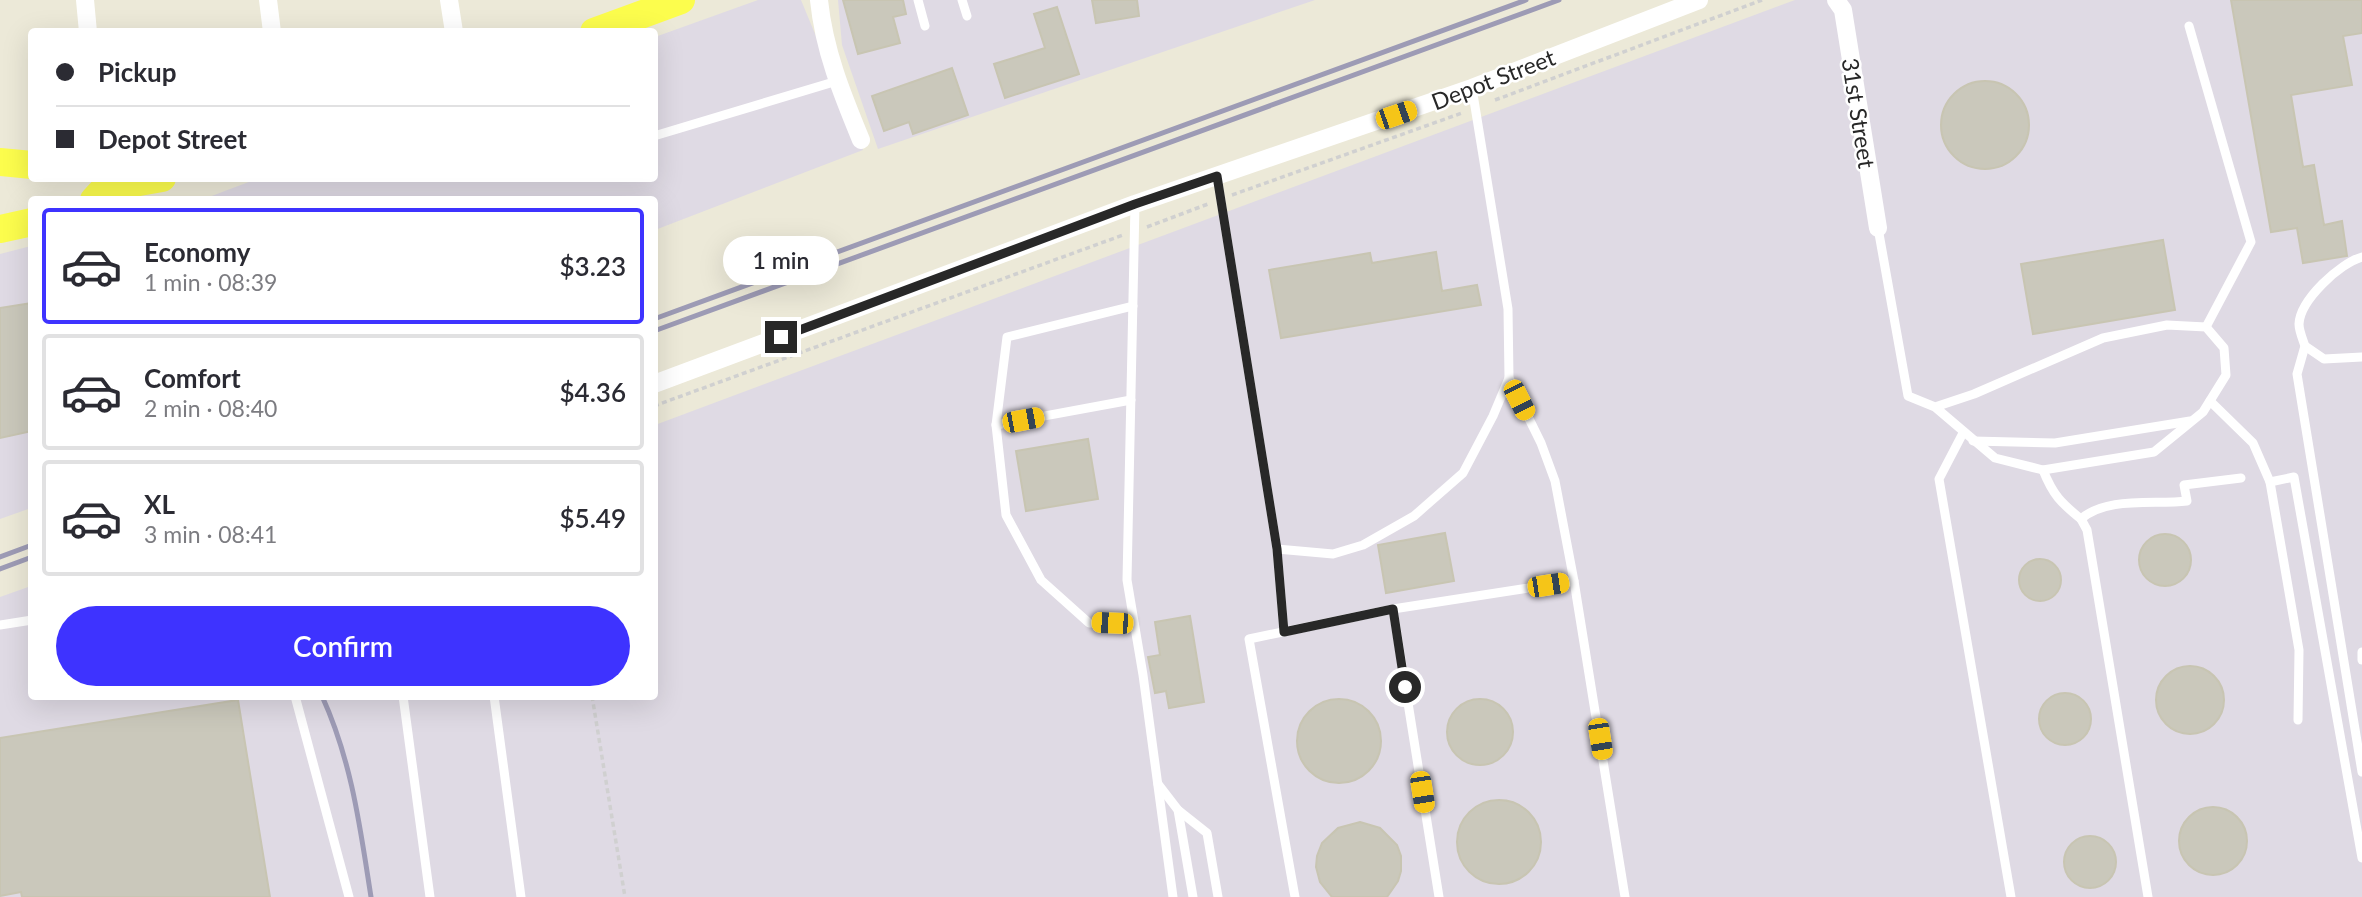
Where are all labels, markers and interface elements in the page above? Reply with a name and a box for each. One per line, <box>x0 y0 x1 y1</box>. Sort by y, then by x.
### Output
street label: Depot Street <box>1427 42 1559 115</box>
text: Pickup <box>98 56 177 88</box>
street label: 31st Street <box>1836 56 1882 171</box>
car <box>1373 98 1420 132</box>
text: Depot Street <box>98 123 247 155</box>
icon: car <box>60 235 123 298</box>
text: Economy <box>144 236 250 268</box>
callout: 1 min <box>723 236 839 284</box>
text: 1 min <box>753 246 809 274</box>
text: $3.23 <box>560 250 626 282</box>
text: 1 min · 08:39 <box>144 268 277 296</box>
route end <box>765 321 797 353</box>
icon: car <box>60 361 123 424</box>
text: Comfort <box>144 362 241 394</box>
text: $4.36 <box>560 376 626 408</box>
car <box>1501 377 1538 423</box>
text: 2 min · 08:40 <box>144 394 277 422</box>
car <box>1001 406 1046 434</box>
icon: car <box>60 487 123 550</box>
text: XL <box>144 488 175 520</box>
text: $5.49 <box>560 502 626 534</box>
text: 3 min · 08:41 <box>144 520 277 548</box>
car <box>1526 571 1571 599</box>
button: Confirm <box>56 606 630 686</box>
car <box>1091 612 1134 634</box>
route start <box>1389 671 1421 703</box>
car <box>1587 717 1614 761</box>
car <box>1409 770 1436 814</box>

